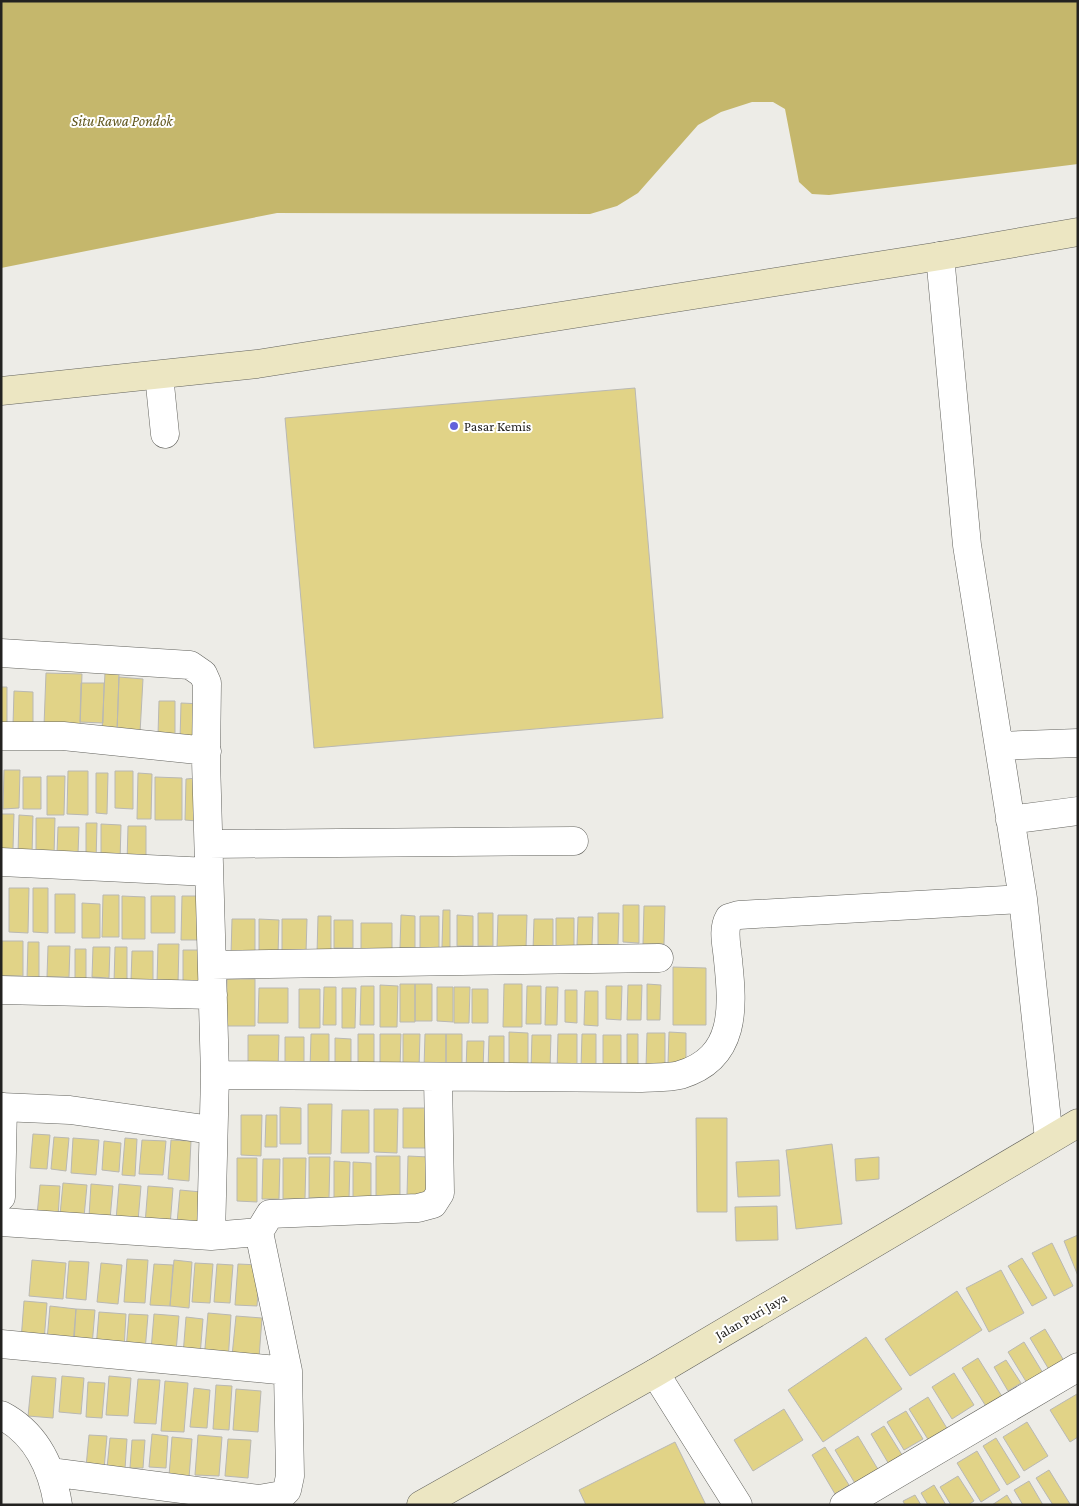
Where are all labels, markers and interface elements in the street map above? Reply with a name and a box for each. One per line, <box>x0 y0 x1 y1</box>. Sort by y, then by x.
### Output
water label: Situ Rawa Pondok <box>71 113 174 129</box>
place label: Pasar Kemis <box>464 418 531 434</box>
marker: Pasar Kemis <box>448 420 460 432</box>
street label: Jalan Puri Jaya <box>711 1289 790 1344</box>

